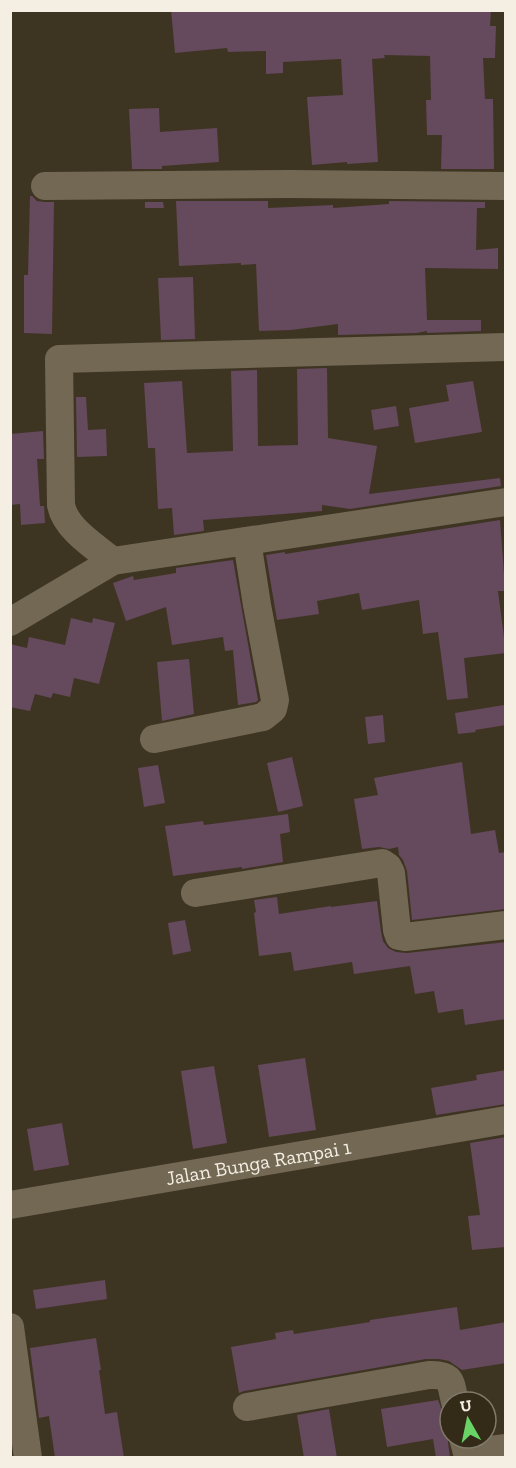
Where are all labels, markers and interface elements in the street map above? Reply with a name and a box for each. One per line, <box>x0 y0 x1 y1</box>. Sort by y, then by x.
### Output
street label: Jalan Bunga Rampai 1 <box>164 1135 353 1190</box>
north arrow <box>438 1390 498 1450</box>
text: U <box>459 1395 473 1416</box>

